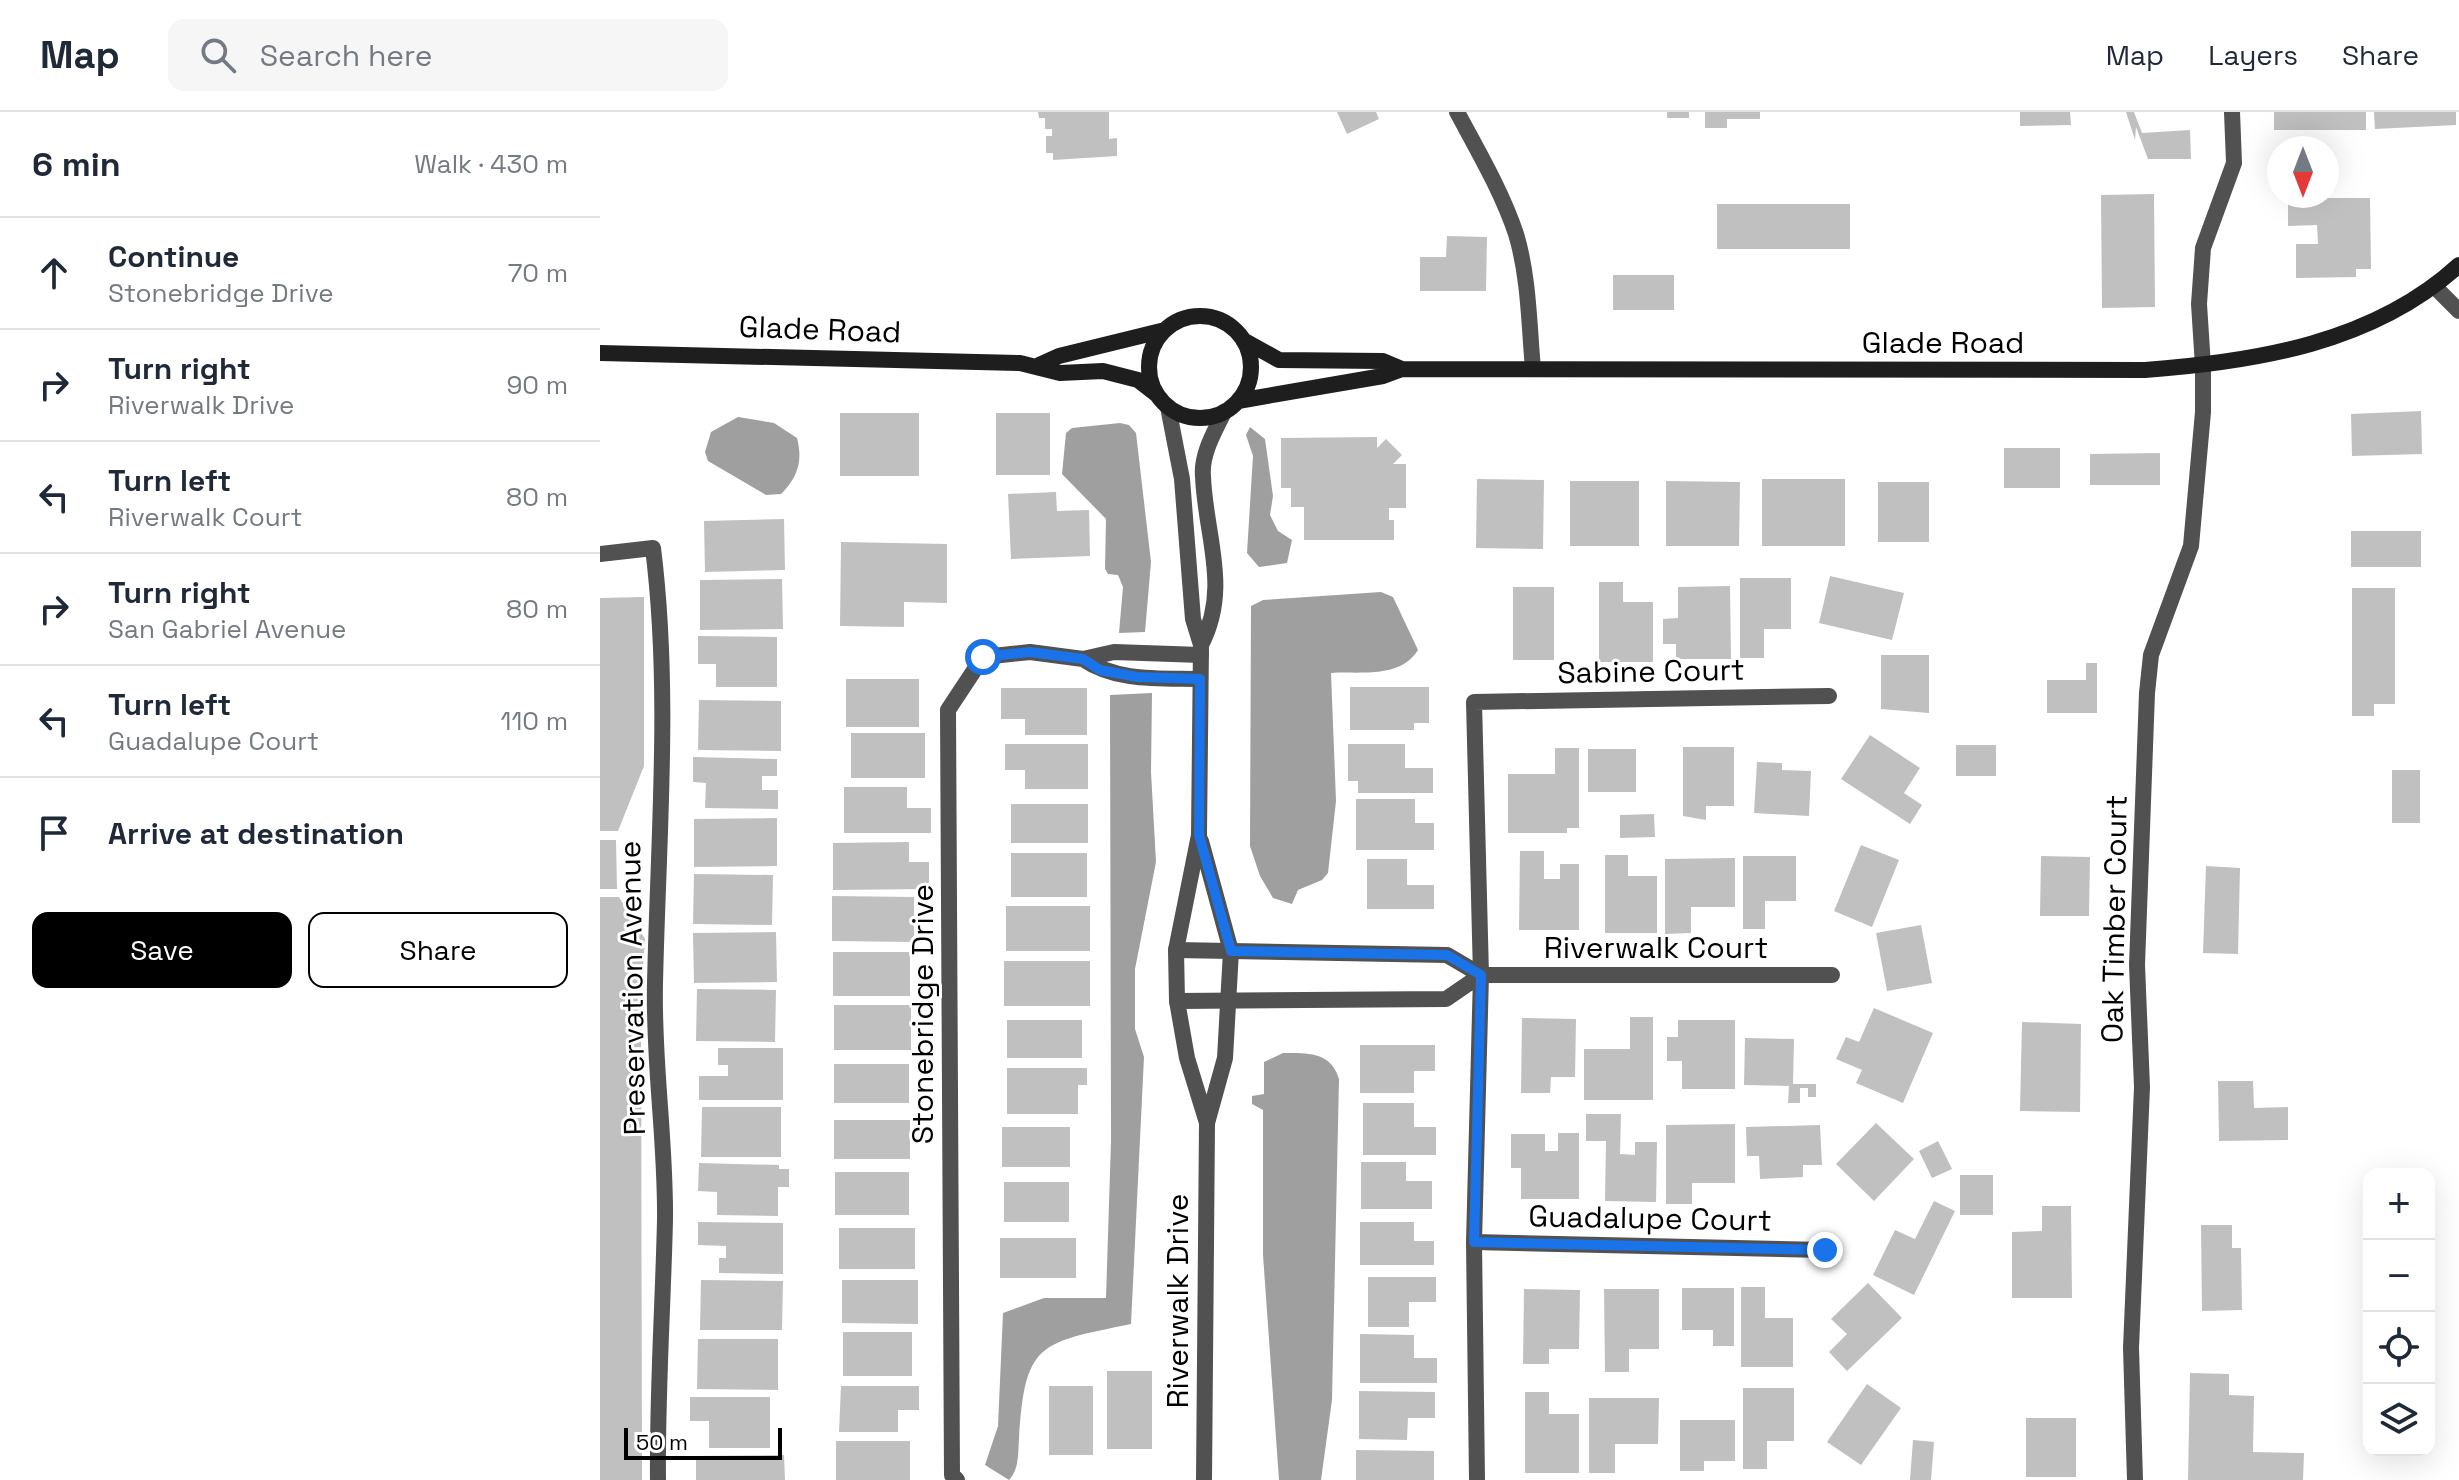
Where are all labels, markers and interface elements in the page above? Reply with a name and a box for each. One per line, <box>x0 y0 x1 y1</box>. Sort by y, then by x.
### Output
search box <box>168 19 728 91</box>
text: Map <box>40 31 120 79</box>
icon: search <box>196 33 240 77</box>
text: Search here <box>260 36 433 75</box>
text: Map <box>2106 37 2164 73</box>
text: Layers <box>2208 37 2298 73</box>
text: Share <box>2342 37 2419 73</box>
north arrow <box>2267 136 2339 208</box>
text: 6 min <box>32 143 121 186</box>
text: Walk · 430 m <box>414 147 568 181</box>
text: Continue <box>108 237 239 276</box>
icon: ahead <box>32 251 76 295</box>
text: 70 m <box>508 256 568 290</box>
text: Stonebridge Drive <box>108 276 334 310</box>
street label: Glade Road <box>738 307 902 351</box>
street label: Glade Road <box>1862 323 2024 362</box>
text: Turn right <box>108 349 251 388</box>
icon: right <box>32 363 76 407</box>
text: 90 m <box>506 368 568 402</box>
text: Riverwalk Drive <box>108 388 294 422</box>
text: Turn left <box>108 461 231 500</box>
icon: left <box>32 475 76 519</box>
text: 80 m <box>506 480 568 514</box>
text: Riverwalk Court <box>108 500 302 534</box>
text: Turn right <box>108 573 251 612</box>
icon: right <box>32 587 76 631</box>
text: 80 m <box>506 592 568 626</box>
text: San Gabriel Avenue <box>108 612 346 646</box>
route start <box>965 639 1001 675</box>
street label: Sabine Court <box>1557 650 1745 692</box>
text: Turn left <box>108 685 231 724</box>
icon: left <box>32 699 76 743</box>
text: 110 m <box>501 704 568 738</box>
text: Guadalupe Court <box>108 724 319 758</box>
street label: Oak Timber Court <box>2092 795 2136 1043</box>
icon: arrive <box>32 811 76 855</box>
text: Arrive at destination <box>108 814 404 853</box>
street label: Preservation Avenue <box>610 840 654 1136</box>
street label: Stonebridge Drive <box>903 884 942 1144</box>
button: Save <box>32 912 292 988</box>
button: Share <box>308 912 568 988</box>
street label: Riverwalk Court <box>1544 928 1768 967</box>
map controls <box>2363 1168 2435 1456</box>
button: + <box>2363 1168 2435 1240</box>
street label: Riverwalk Drive <box>1158 1193 1197 1409</box>
street label: Guadalupe Court <box>1528 1196 1772 1240</box>
route end <box>1807 1232 1843 1268</box>
button: − <box>2363 1240 2435 1312</box>
button: locate <box>2363 1312 2435 1384</box>
button: layers <box>2363 1384 2435 1456</box>
scale bar <box>624 1424 782 1460</box>
text: 50 m <box>636 1428 688 1456</box>

